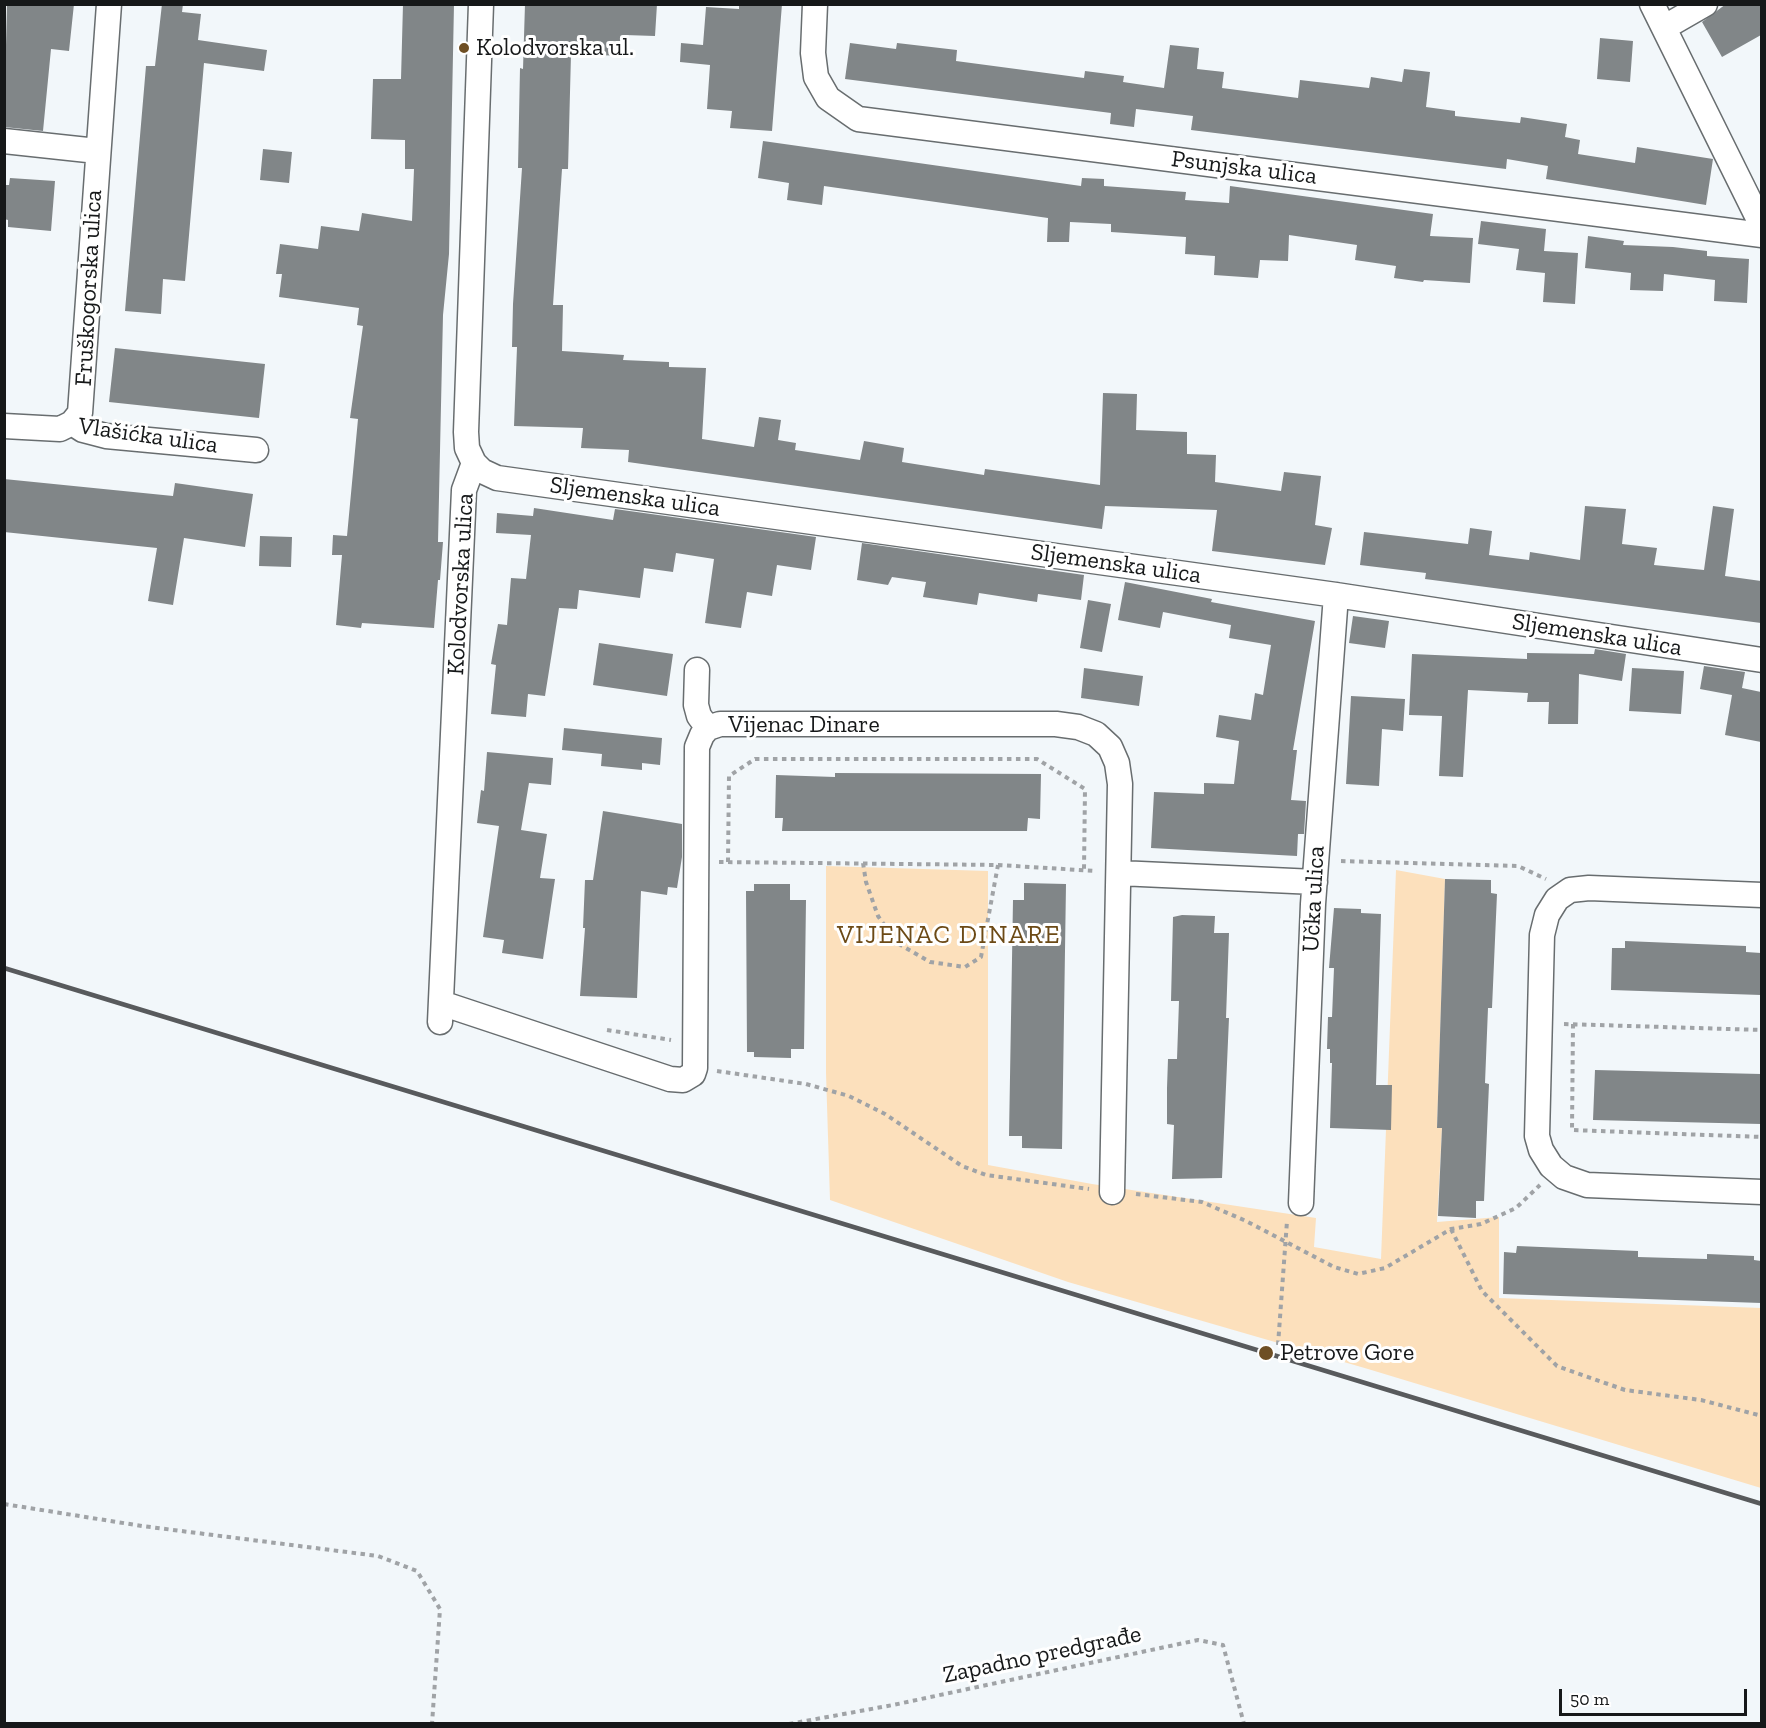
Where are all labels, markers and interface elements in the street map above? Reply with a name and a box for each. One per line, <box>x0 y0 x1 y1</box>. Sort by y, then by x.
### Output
place label: Kolodvorska ul. <box>476 34 634 62</box>
marker: Kolodvorska ul. <box>457 41 471 55</box>
street label: Psunjska ulica <box>1170 145 1318 191</box>
street label: Fruškogorska ulica <box>69 189 109 387</box>
street label: Vlašićka ulica <box>76 412 220 460</box>
street label: Sljemenska ulica <box>548 471 722 523</box>
street label: Kolodvorska ulica <box>442 492 480 676</box>
street label: Sljemenska ulica <box>1029 538 1203 590</box>
street label: Sljemenska ulica <box>1510 607 1684 663</box>
street label: Vijenac Dinare <box>728 711 880 739</box>
street label: Učka ulica <box>1297 845 1331 953</box>
district label: VIJENAC DINARE <box>837 920 1061 952</box>
place label: Petrove Gore <box>1280 1339 1414 1367</box>
marker: Petrove Gore <box>1257 1344 1275 1362</box>
street label: Zapadno predgrađe <box>940 1620 1144 1690</box>
scale bar <box>1562 1677 1750 1715</box>
text: 50 m <box>1570 1688 1609 1710</box>

